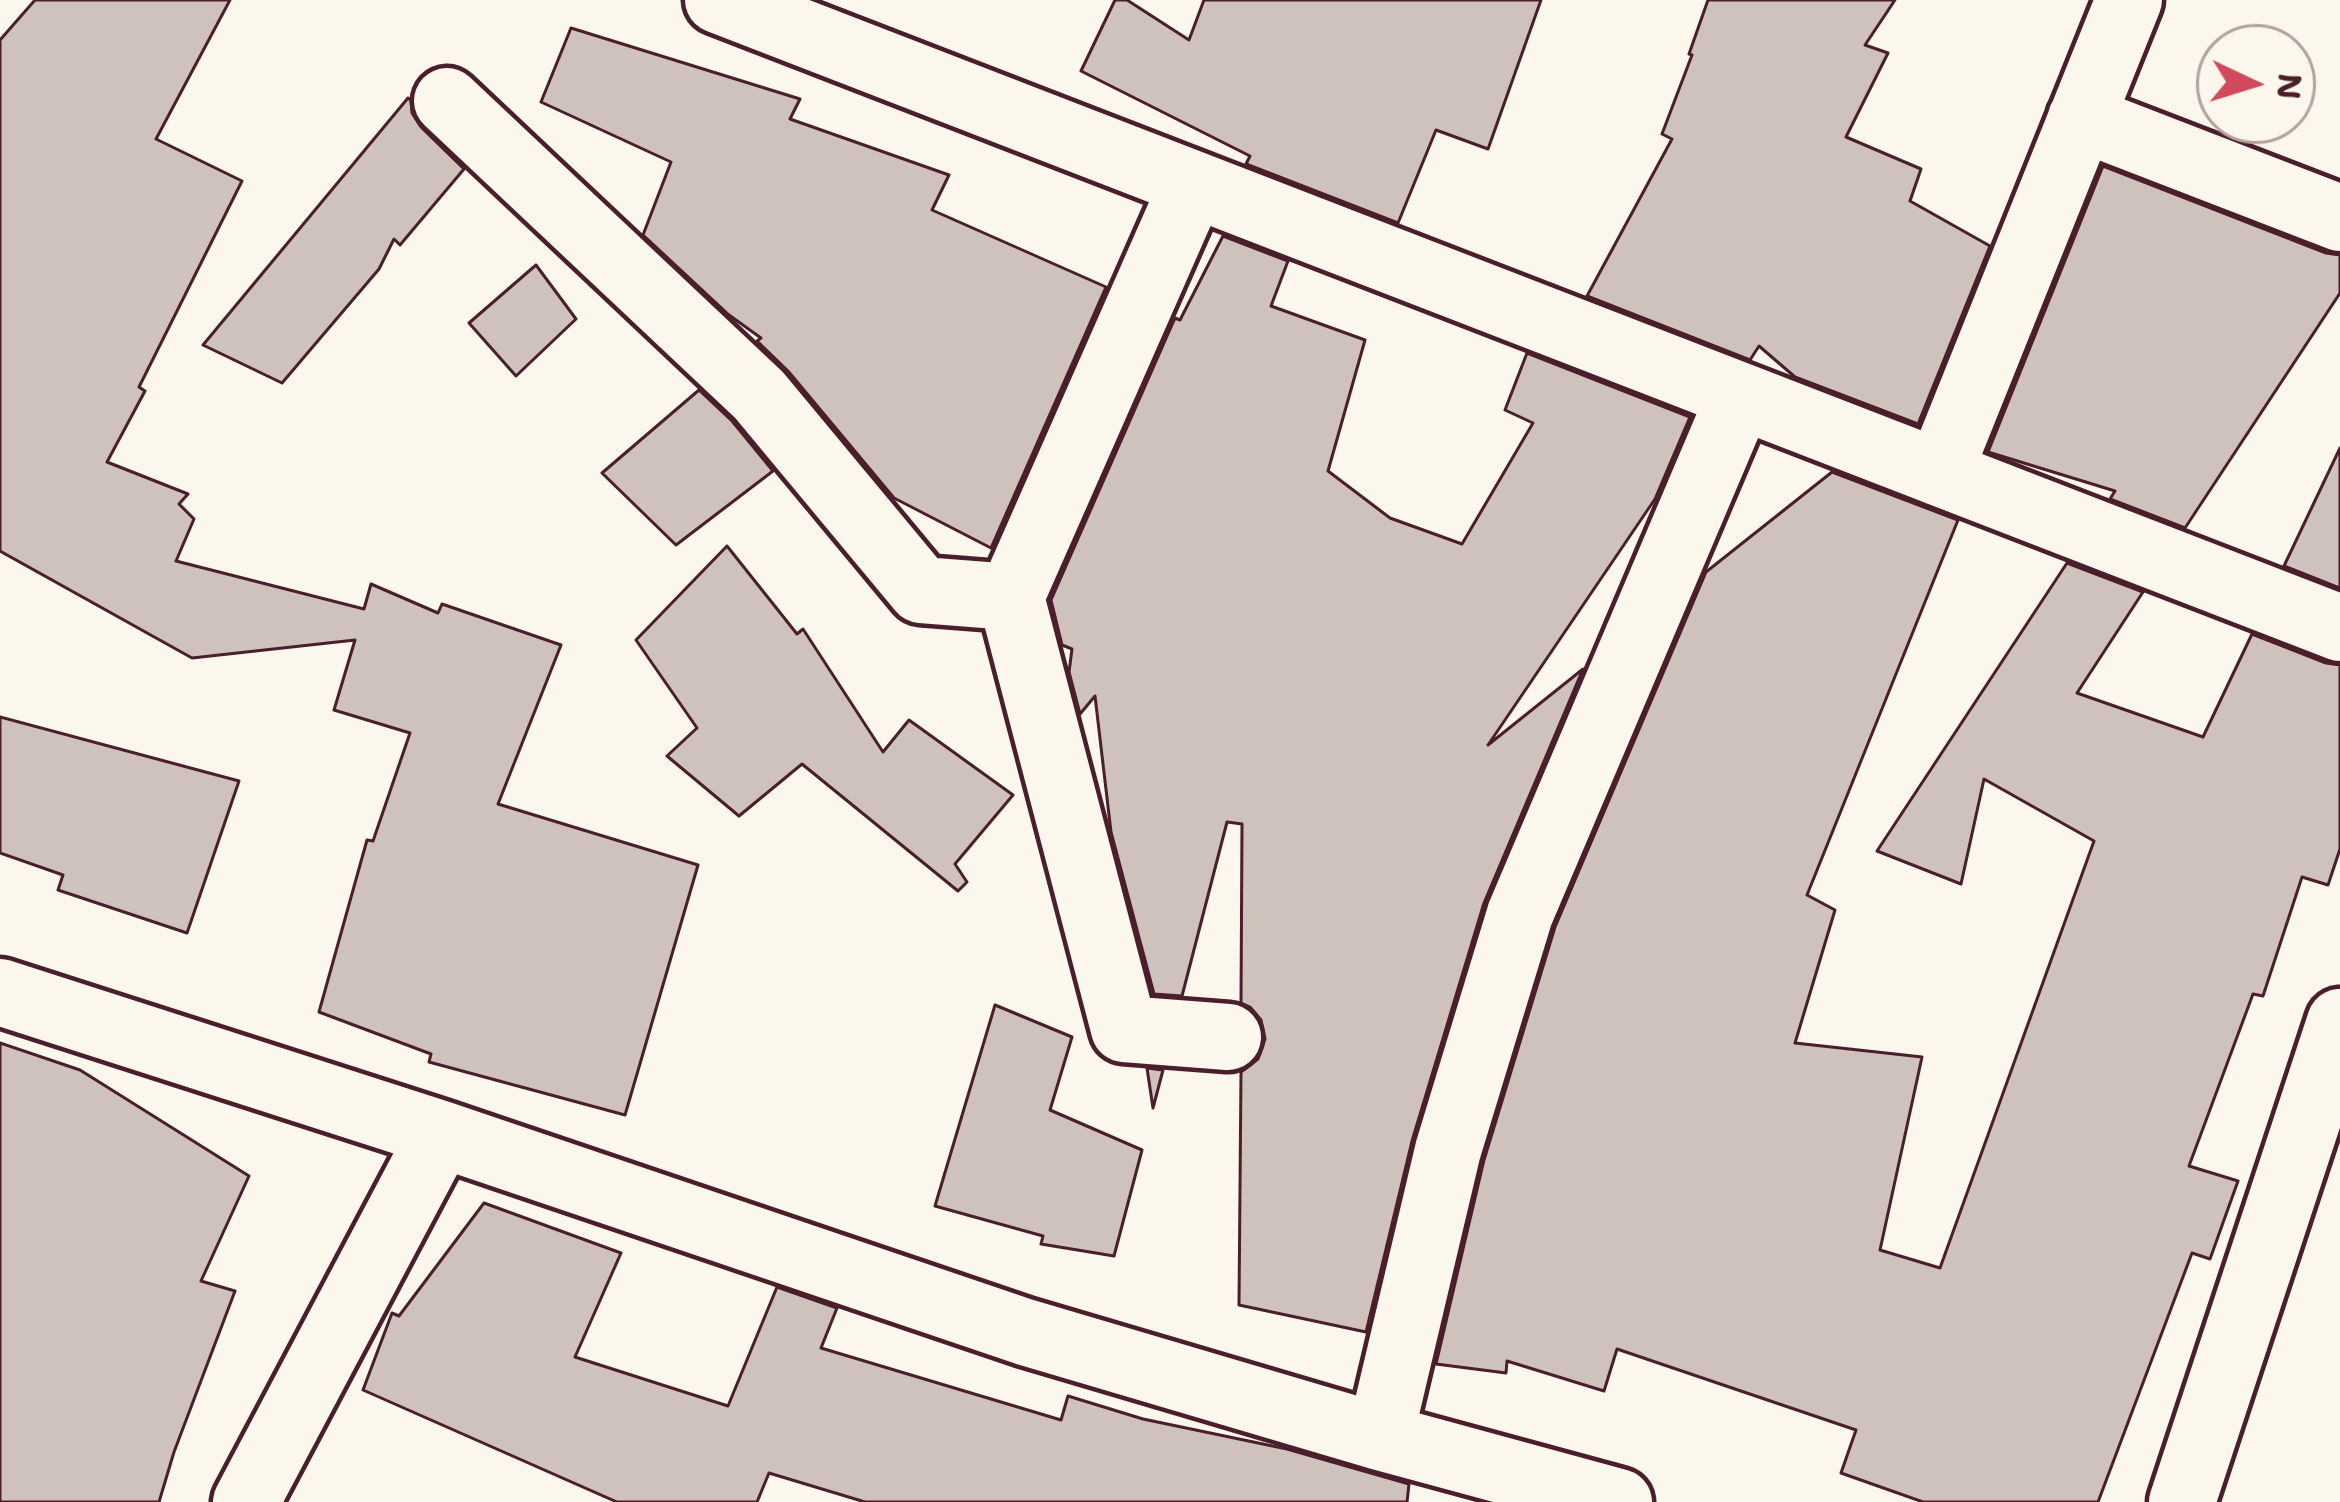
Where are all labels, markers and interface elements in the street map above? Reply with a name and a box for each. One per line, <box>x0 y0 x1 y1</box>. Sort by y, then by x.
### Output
north arrow <box>2196 24 2316 144</box>
text: N <box>2266 72 2313 101</box>

